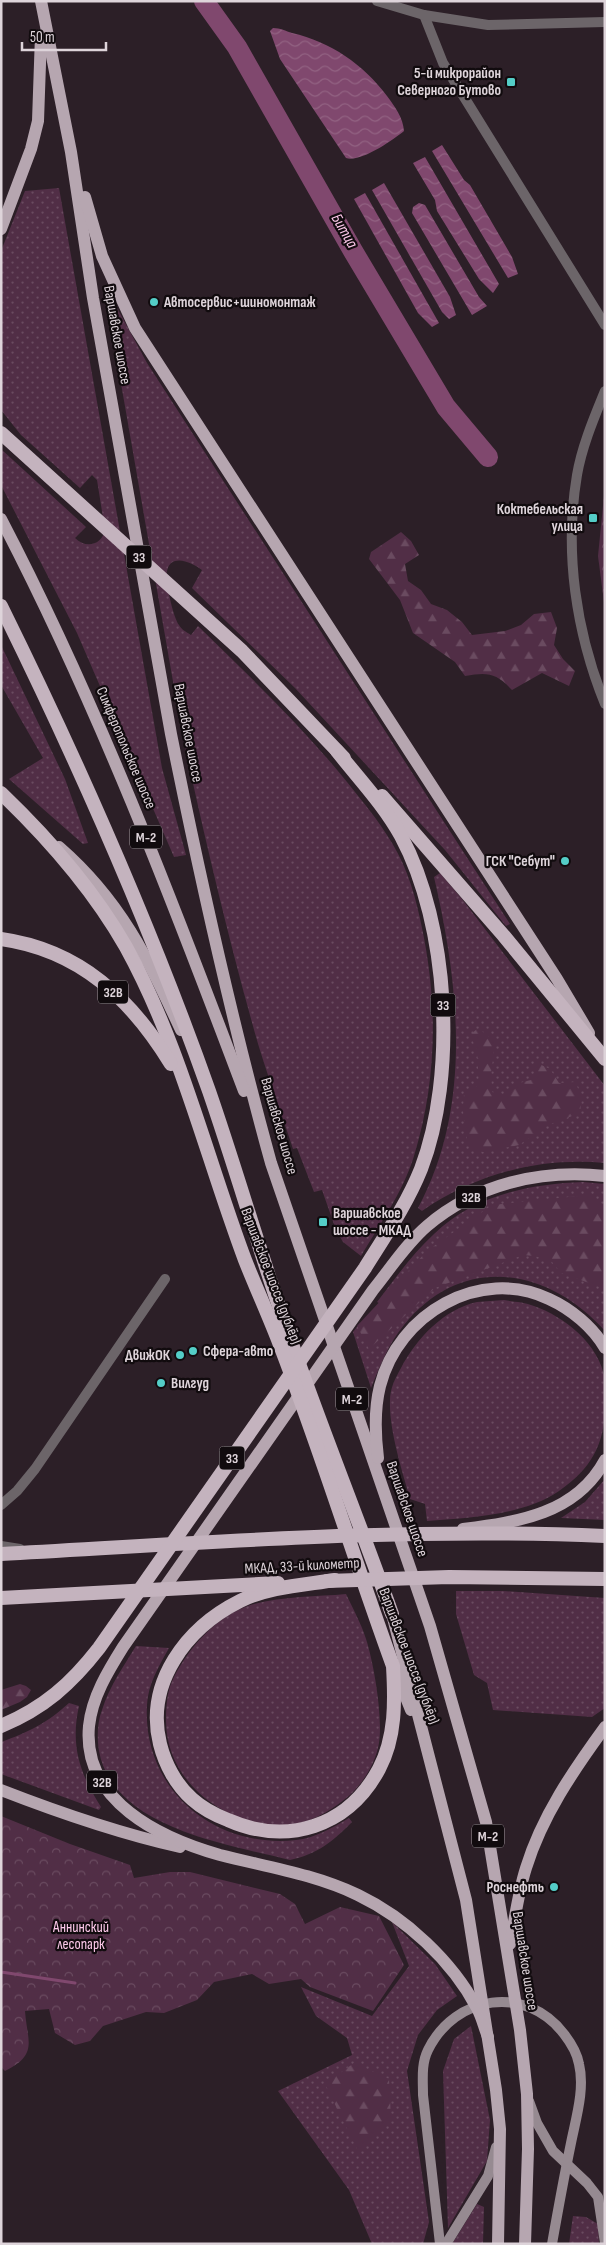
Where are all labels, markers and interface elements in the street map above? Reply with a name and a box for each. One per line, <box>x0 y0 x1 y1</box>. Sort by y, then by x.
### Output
scale bar <box>22 20 106 52</box>
text: 50 m <box>30 28 55 47</box>
place label: 5-й микрорайон Северного Бутово <box>397 64 501 100</box>
marker: 5-й микрорайон Северного Бутово <box>505 76 517 88</box>
water label: Битца <box>327 210 362 252</box>
street label: Варшавское шоссе <box>99 284 135 386</box>
place label: Автосервис+шиномонтаж <box>163 293 316 312</box>
marker: Автосервис+шиномонтаж <box>148 296 160 308</box>
place label: Коктебельская улица <box>497 500 583 536</box>
marker: Коктебельская улица <box>587 512 599 524</box>
road number: 33 <box>126 546 152 568</box>
street label: Варшавское шоссе <box>169 682 207 784</box>
street label: Симферопольское шоссе <box>92 684 160 812</box>
road number: М-2 <box>130 826 162 849</box>
place label: ГСК "Себут" <box>486 852 555 871</box>
marker: ГСК "Себут" <box>559 855 571 867</box>
road number: 32B <box>98 980 128 1004</box>
road number: 33 <box>430 994 456 1016</box>
street label: Варшавское шоссе <box>256 1075 302 1177</box>
road number: 32B <box>456 1186 486 1208</box>
place label: Варшавское шоссе - МКАД <box>333 1204 411 1240</box>
street label: Варшавское шоссе (дублёр) <box>236 1205 306 1347</box>
marker: Варшавское шоссе - МКАД <box>317 1216 329 1228</box>
place label: Сфера-авто <box>203 1342 273 1361</box>
marker: Сфера-авто <box>187 1345 199 1357</box>
place label: ДвижОК <box>125 1346 171 1365</box>
marker: ДвижОК <box>174 1349 186 1361</box>
place label: Вилгуд <box>171 1374 209 1393</box>
marker: Вилгуд <box>155 1377 167 1389</box>
road number: М-2 <box>336 1388 368 1410</box>
road number: 33 <box>220 1446 244 1470</box>
street label: Варшавское шоссе <box>382 1459 432 1559</box>
street label: МКАД, 33-й километр <box>244 1554 360 1578</box>
street label: Варшавское шоссе (дублёр) <box>374 1585 444 1727</box>
road number: 32B <box>87 1770 117 1794</box>
road number: М-2 <box>472 1824 504 1848</box>
place label: Роснефть <box>487 1878 544 1897</box>
marker: Роснефть <box>548 1881 560 1893</box>
street label: Варшавское шоссе <box>508 1910 542 2012</box>
park label: Аннинский лесопарк <box>52 1918 109 1954</box>

